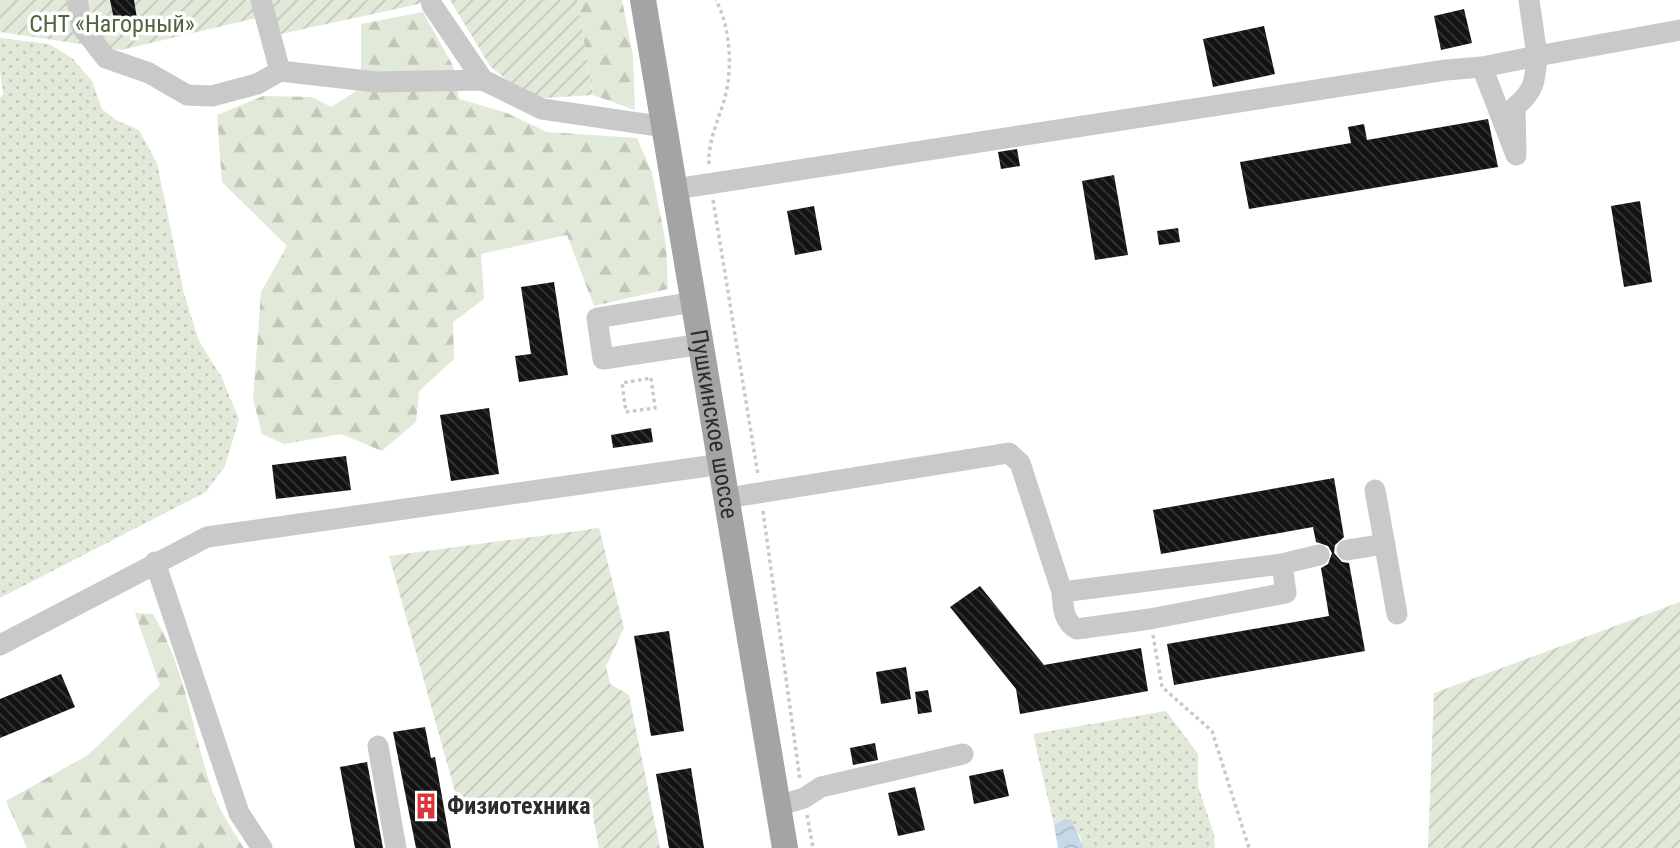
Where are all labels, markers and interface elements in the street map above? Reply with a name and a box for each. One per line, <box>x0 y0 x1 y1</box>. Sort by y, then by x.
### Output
park label: СНТ «Нагорный» <box>29 10 195 38</box>
street label: Пушкинское шоссе <box>684 327 744 521</box>
building icon: Физиотехника <box>411 791 441 821</box>
place label: Физиотехника <box>447 792 591 820</box>

